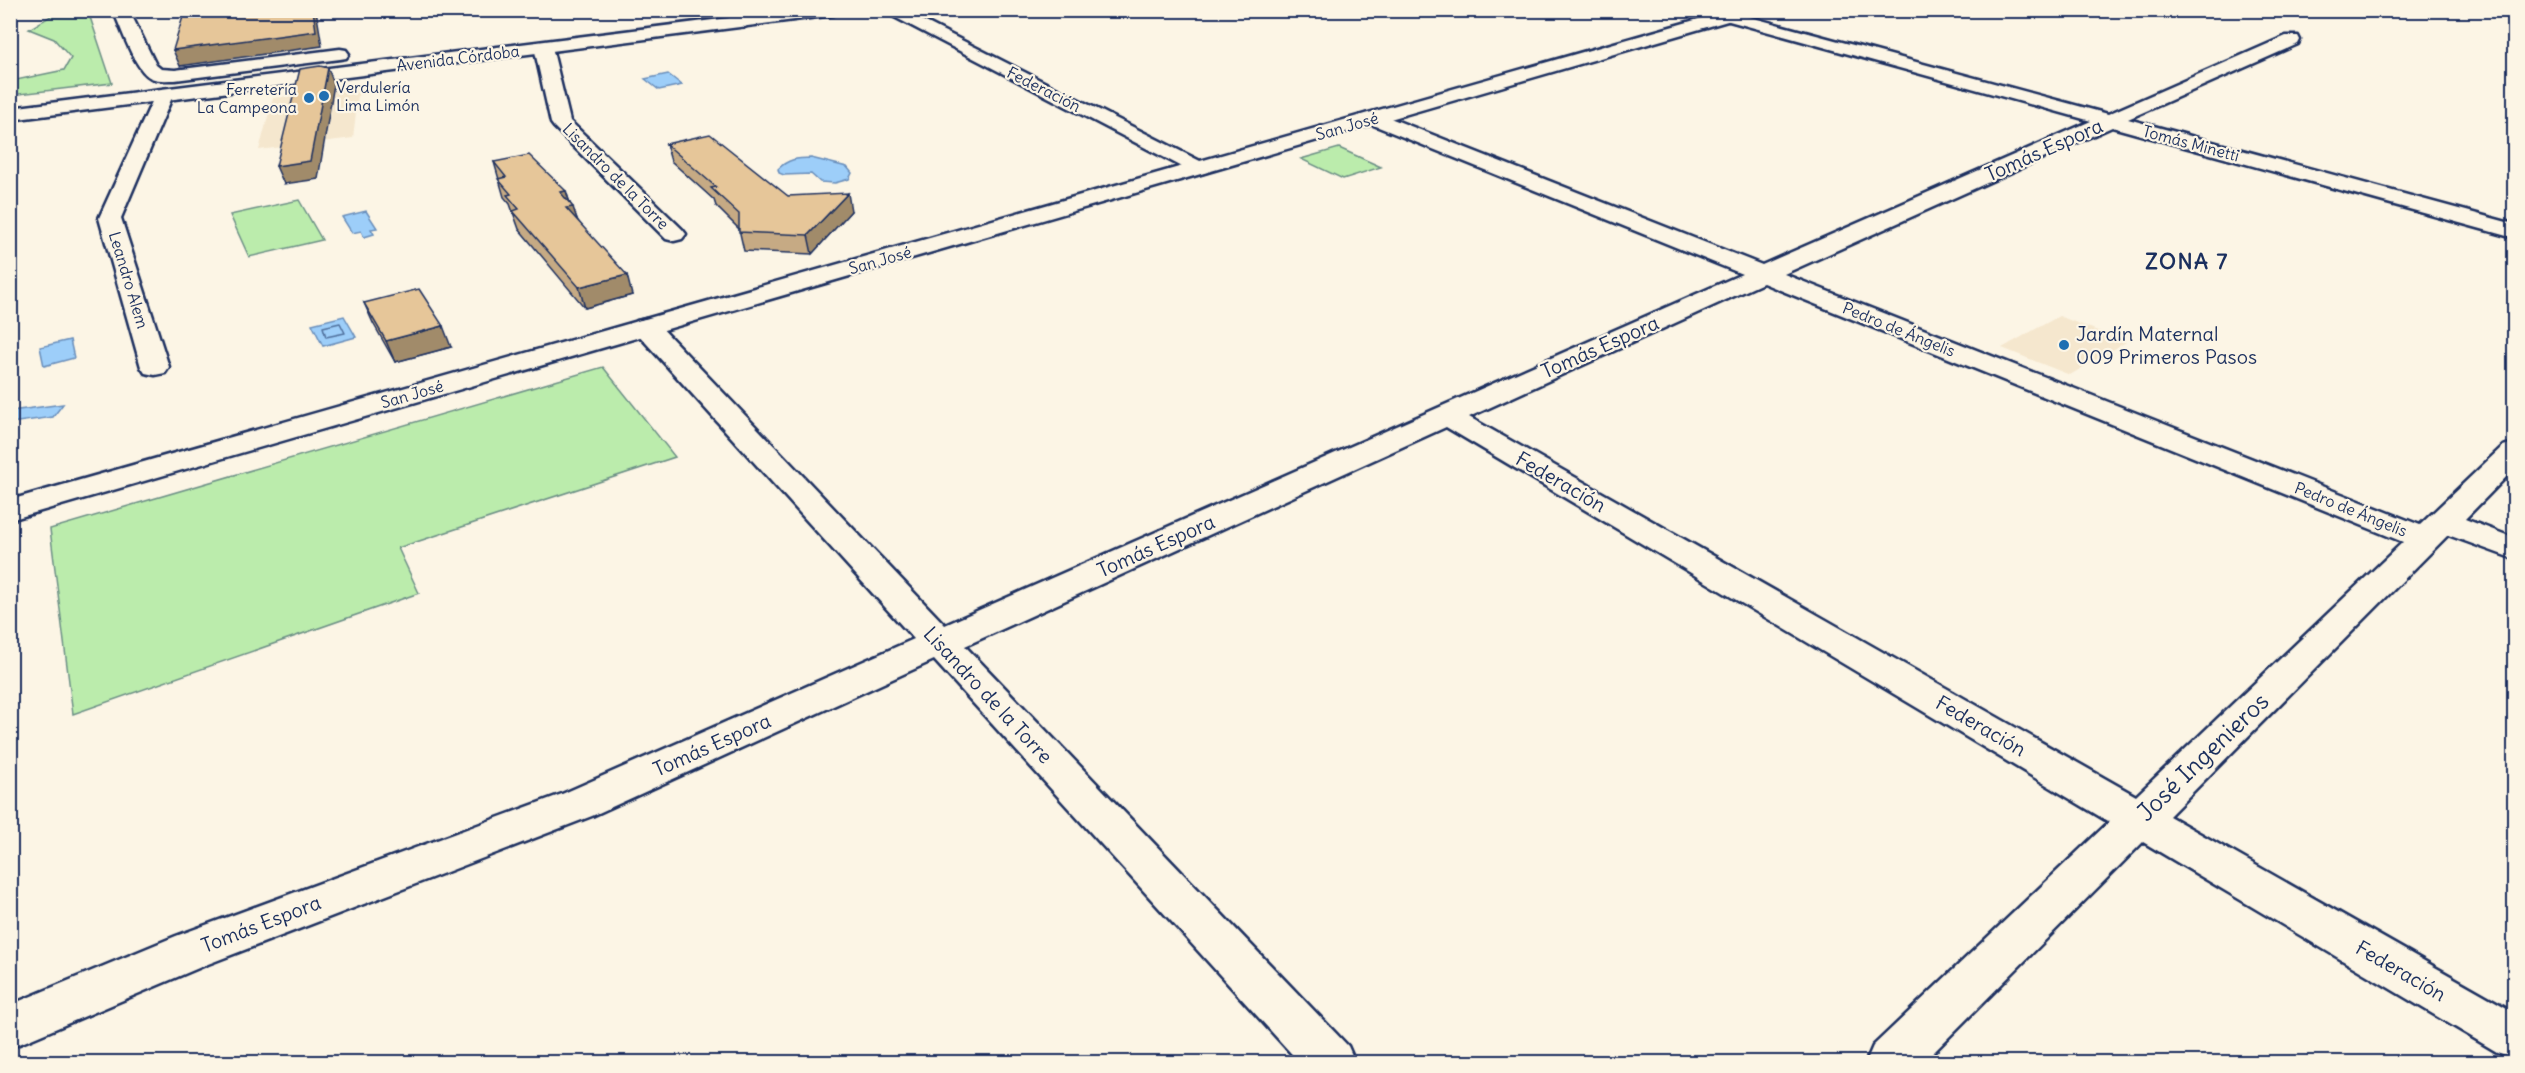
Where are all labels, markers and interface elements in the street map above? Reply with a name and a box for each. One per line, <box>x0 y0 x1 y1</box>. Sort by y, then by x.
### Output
street label: Avenida Córdoba <box>395 41 521 75</box>
street label: Federación <box>1004 62 1084 116</box>
place label: Verdulería Lima Limón <box>336 77 420 115</box>
place label: Ferretería La Campeona <box>197 79 297 117</box>
marker: Verdulería Lima Limón <box>317 89 331 103</box>
marker: Ferretería La Campeona <box>302 91 316 105</box>
street label: San José <box>1313 108 1381 144</box>
street label: Tomás Espora <box>1981 112 2106 187</box>
street label: Lisandro de la Torre <box>559 119 673 233</box>
street label: Tomás Minetti <box>2140 120 2242 166</box>
street label: Leandro Alem <box>105 229 153 331</box>
street label: San José <box>846 242 914 278</box>
district label: ZONA 7 <box>2145 247 2229 275</box>
street label: Pedro de Ángelis <box>1840 297 1958 361</box>
street label: Tomás Espora <box>1537 309 1662 384</box>
place label: Jardín Maternal 009 Primeros Pasos <box>2076 321 2257 369</box>
marker: Jardín Maternal 009 Primeros Pasos <box>2057 338 2071 352</box>
street label: San José <box>378 376 446 412</box>
street label: Federación <box>1512 446 1611 517</box>
street label: Pedro de Ángelis <box>2292 477 2410 541</box>
street label: Tomás Espora <box>1093 508 1218 583</box>
street label: Lisandro de la Torre <box>919 621 1058 768</box>
street label: José Ingenieros <box>2130 686 2275 827</box>
street label: Federación <box>1932 690 2031 761</box>
street label: Tomás Espora <box>649 707 774 782</box>
street label: Tomás Espora <box>197 889 324 958</box>
street label: Federación <box>2352 935 2451 1006</box>

